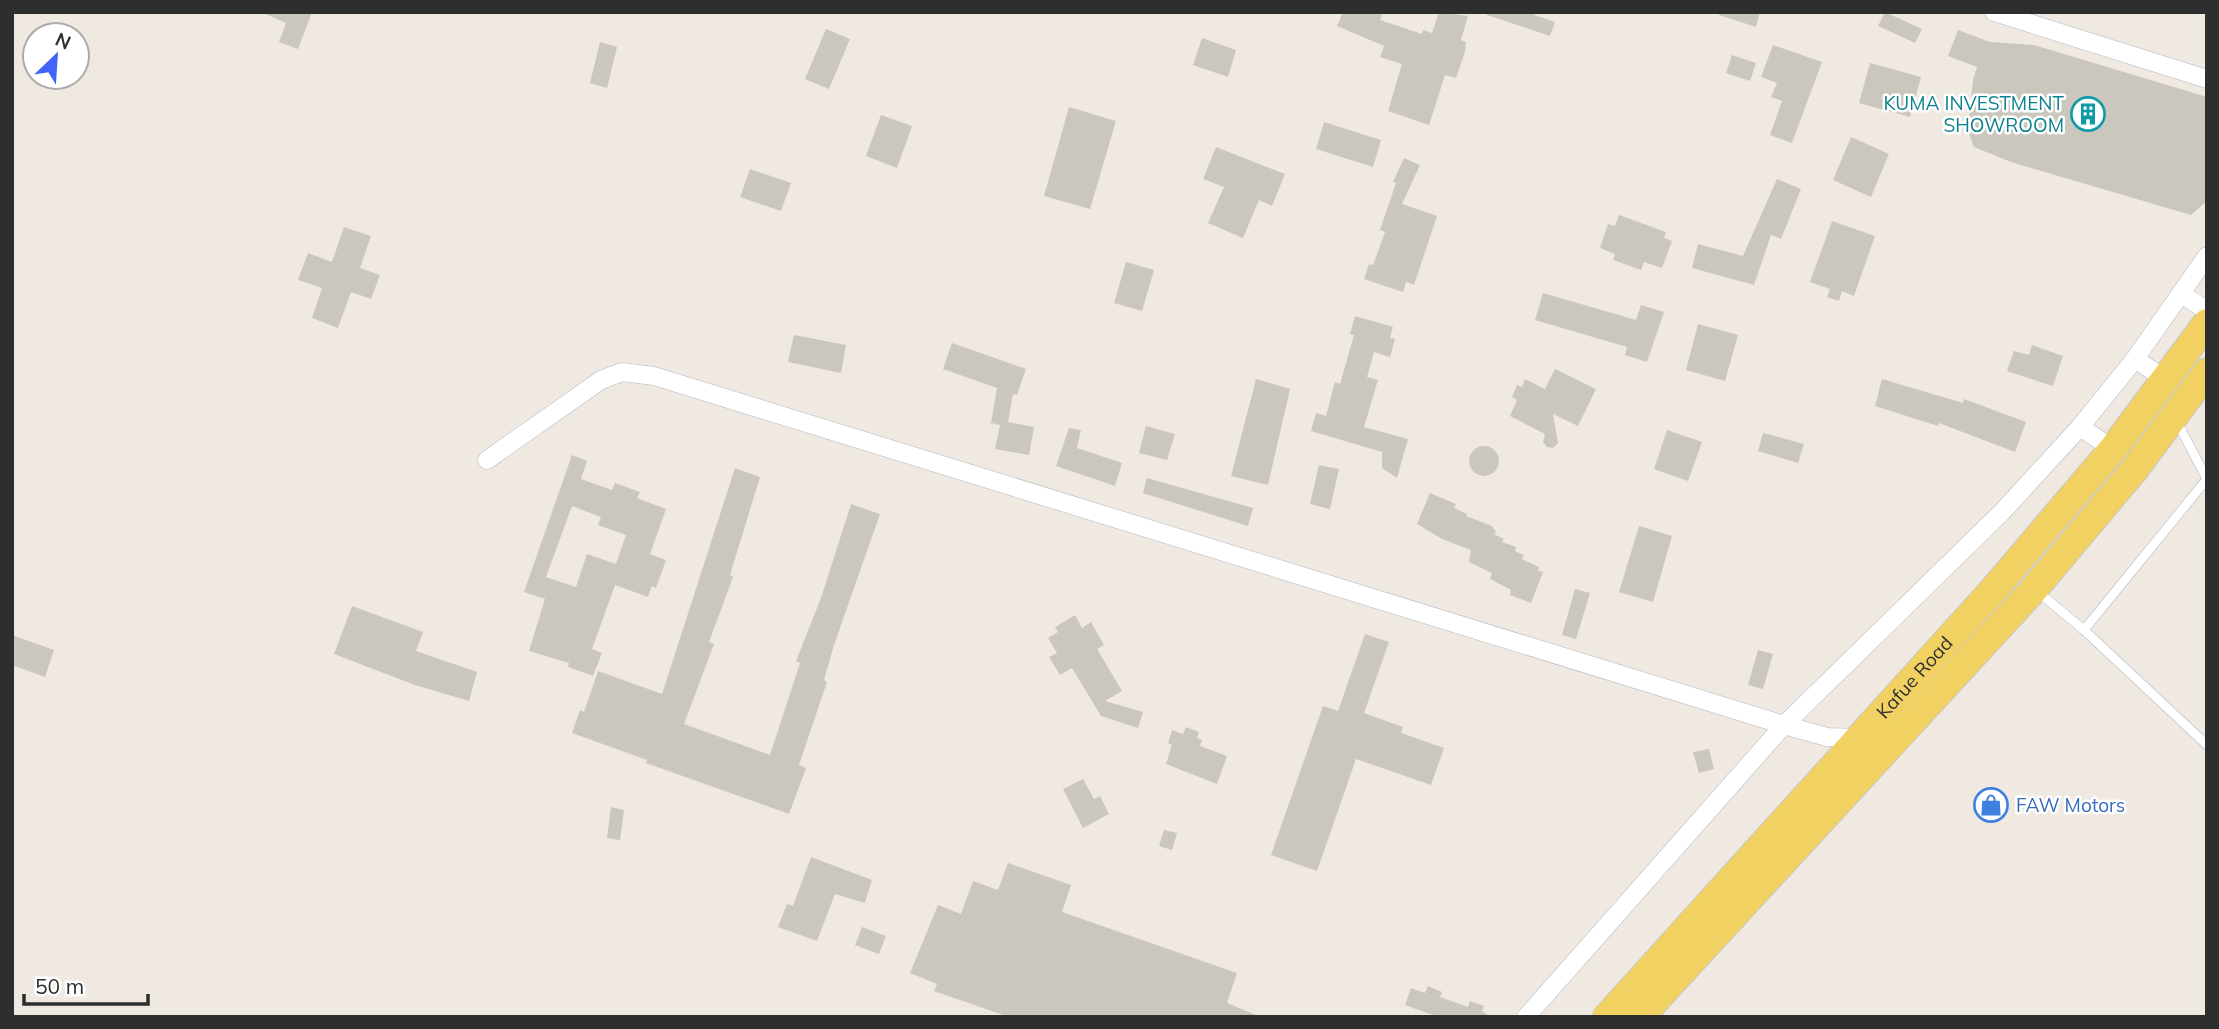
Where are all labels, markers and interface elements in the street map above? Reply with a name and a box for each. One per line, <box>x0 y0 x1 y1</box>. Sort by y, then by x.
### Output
north arrow <box>21 21 91 91</box>
text: N <box>52 27 75 55</box>
place label: KUMA INVESTMENT SHOWROOM <box>1884 91 2065 137</box>
building icon: KUMA INVESTMENT SHOWROOM <box>2069 95 2107 133</box>
street label: Kafue Road <box>1871 631 1958 723</box>
shop icon: FAW Motors <box>1972 786 2010 824</box>
place label: FAW Motors <box>2016 793 2125 817</box>
scale bar <box>24 962 149 1006</box>
text: 50 m <box>35 973 84 999</box>

